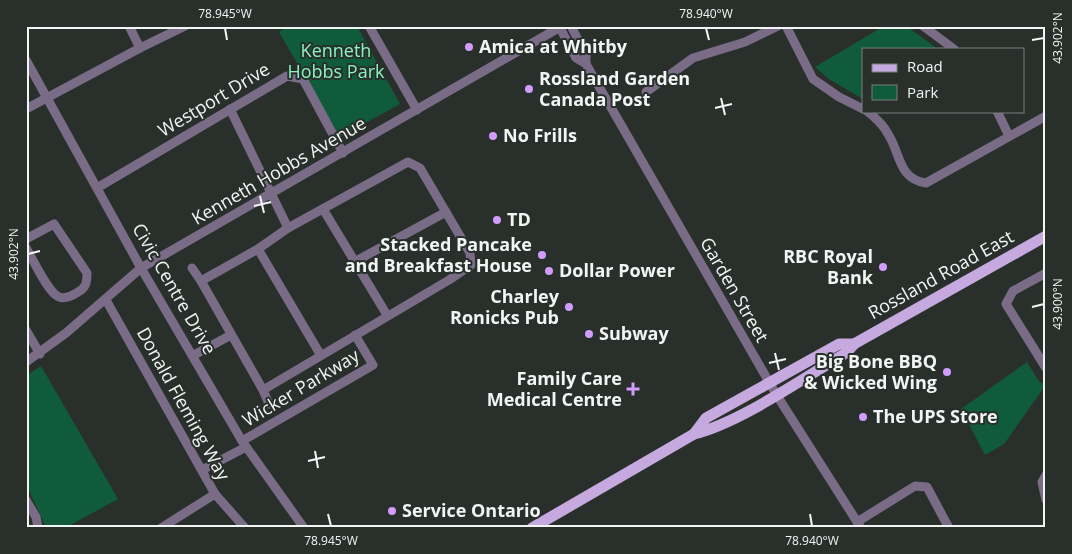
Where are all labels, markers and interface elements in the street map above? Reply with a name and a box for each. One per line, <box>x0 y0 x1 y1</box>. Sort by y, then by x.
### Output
text: 78.945°W <box>198 5 252 22</box>
text: 78.940°W <box>679 5 733 22</box>
text: 43.902°N <box>1049 12 1066 64</box>
place label: Amica at Whitby <box>479 34 628 58</box>
park label: Kenneth Hobbs Park <box>287 38 385 83</box>
marker: Amica at Whitby <box>463 41 475 53</box>
legend <box>862 48 1024 112</box>
street label: Westport Drive <box>153 56 274 142</box>
text: Road <box>907 56 943 76</box>
place label: Rossland Garden Canada Post <box>539 66 690 111</box>
text: Park <box>907 82 938 102</box>
marker: Rossland Garden Canada Post <box>523 83 535 95</box>
street label: Kenneth Hobbs Avenue <box>187 110 370 230</box>
place label: No Frills <box>503 123 577 147</box>
marker: No Frills <box>487 130 499 142</box>
place label: TD <box>507 207 531 231</box>
marker: TD <box>491 214 503 226</box>
street label: Civic Centre Drive <box>128 218 222 359</box>
street label: Rossland Road East <box>863 224 1018 324</box>
text: 43.902°N <box>5 228 22 280</box>
place label: Stacked Pancake and Breakfast House <box>345 232 532 277</box>
street label: Garden Street <box>695 233 775 346</box>
place label: RBC Royal Bank <box>783 244 874 289</box>
marker: Stacked Pancake and Breakfast House <box>536 249 548 261</box>
place label: Dollar Power <box>559 258 675 282</box>
marker: RBC Royal Bank <box>877 261 889 273</box>
marker: Dollar Power <box>543 265 555 277</box>
text: 43.900°N <box>1049 278 1066 330</box>
place label: Charley Ronicks Pub <box>450 284 560 329</box>
marker: Charley Ronicks Pub <box>563 301 575 313</box>
place label: Subway <box>599 321 669 345</box>
street label: Donald Fleming Way <box>132 323 236 485</box>
marker: Subway <box>583 328 595 340</box>
street label: Wicker Parkway <box>238 342 364 431</box>
place label: Big Bone BBQ & Wicked Wing <box>804 349 937 394</box>
place label: Family Care Medical Centre <box>487 366 622 411</box>
marker: Big Bone BBQ & Wicked Wing <box>941 366 953 378</box>
marker: Family Care Medical Centre <box>626 382 640 396</box>
place label: The UPS Store <box>873 404 998 428</box>
marker: The UPS Store <box>857 411 869 423</box>
place label: Service Ontario <box>402 498 541 522</box>
marker: Service Ontario <box>386 505 398 517</box>
text: 78.945°W <box>304 532 358 549</box>
text: 78.940°W <box>785 532 839 549</box>

